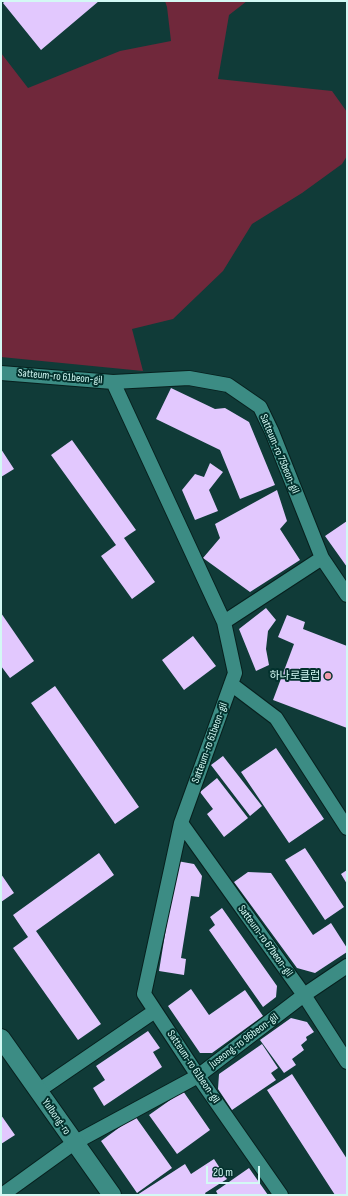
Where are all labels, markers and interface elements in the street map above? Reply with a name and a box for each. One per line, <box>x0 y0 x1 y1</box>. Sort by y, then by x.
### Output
street label: Satteum-ro 61beon-gil <box>17 367 103 387</box>
street label: Satteum-ro 75beon-gil <box>256 412 302 496</box>
place label: 하나로클럽 <box>269 669 320 683</box>
marker: 하나로클럽 <box>323 671 333 681</box>
street label: Satteum-ro 61beon-gil <box>189 701 231 785</box>
street label: Satteum-ro 67beon-gil <box>235 903 295 979</box>
street label: Juseong-ro 96beon-gil <box>207 1011 281 1071</box>
street label: Satteum-ro 61beon-gil <box>164 1028 222 1106</box>
street label: Yulbong-ro <box>39 1096 73 1138</box>
scale bar <box>208 1158 262 1184</box>
text: 20 m <box>213 1165 233 1180</box>

